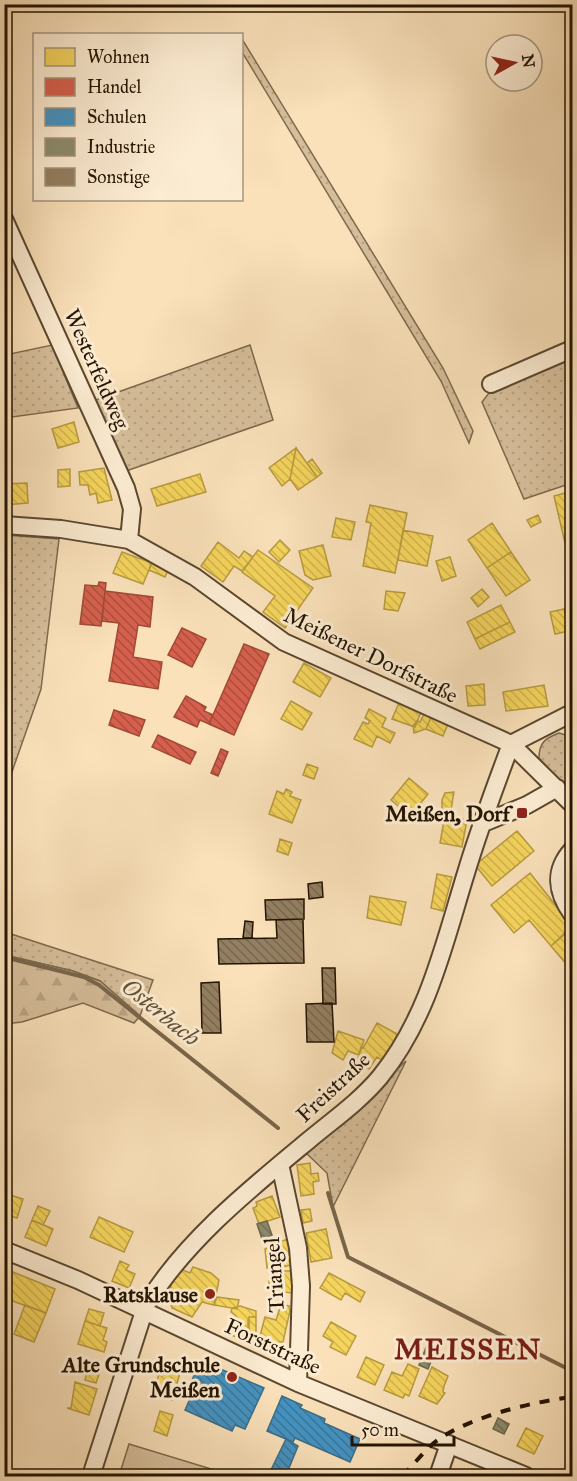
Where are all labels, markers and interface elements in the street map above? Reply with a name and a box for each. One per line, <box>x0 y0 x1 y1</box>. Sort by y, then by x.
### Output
legend <box>33 33 243 201</box>
north arrow <box>484 33 544 93</box>
text: Wohnen <box>87 46 150 68</box>
text: N <box>518 53 539 69</box>
text: Handel <box>87 76 141 98</box>
text: Schulen <box>87 106 147 128</box>
text: Industrie <box>87 136 155 158</box>
text: Sonstige <box>87 166 150 189</box>
street label: Westerfeldweg <box>58 304 136 434</box>
street label: Meißener Dorfstraße <box>280 601 462 709</box>
place label: Meißen, Dorf <box>385 800 514 827</box>
marker: Meißen, Dorf <box>515 806 529 820</box>
water label: Osterbach <box>116 971 206 1053</box>
street label: Freistraße <box>290 1046 376 1128</box>
street label: Triangel <box>258 1236 290 1314</box>
place label: Ratsklause <box>103 1281 198 1308</box>
marker: Ratsklause <box>203 1287 217 1301</box>
street label: Forststraße <box>221 1312 325 1380</box>
district label: MEISSEN <box>394 1332 542 1367</box>
place label: Alte Grundschule Meißen <box>60 1351 220 1403</box>
marker: Alte Grundschule Meißen <box>225 1370 239 1384</box>
scale bar <box>352 1409 454 1447</box>
text: 50 m <box>361 1419 399 1441</box>

